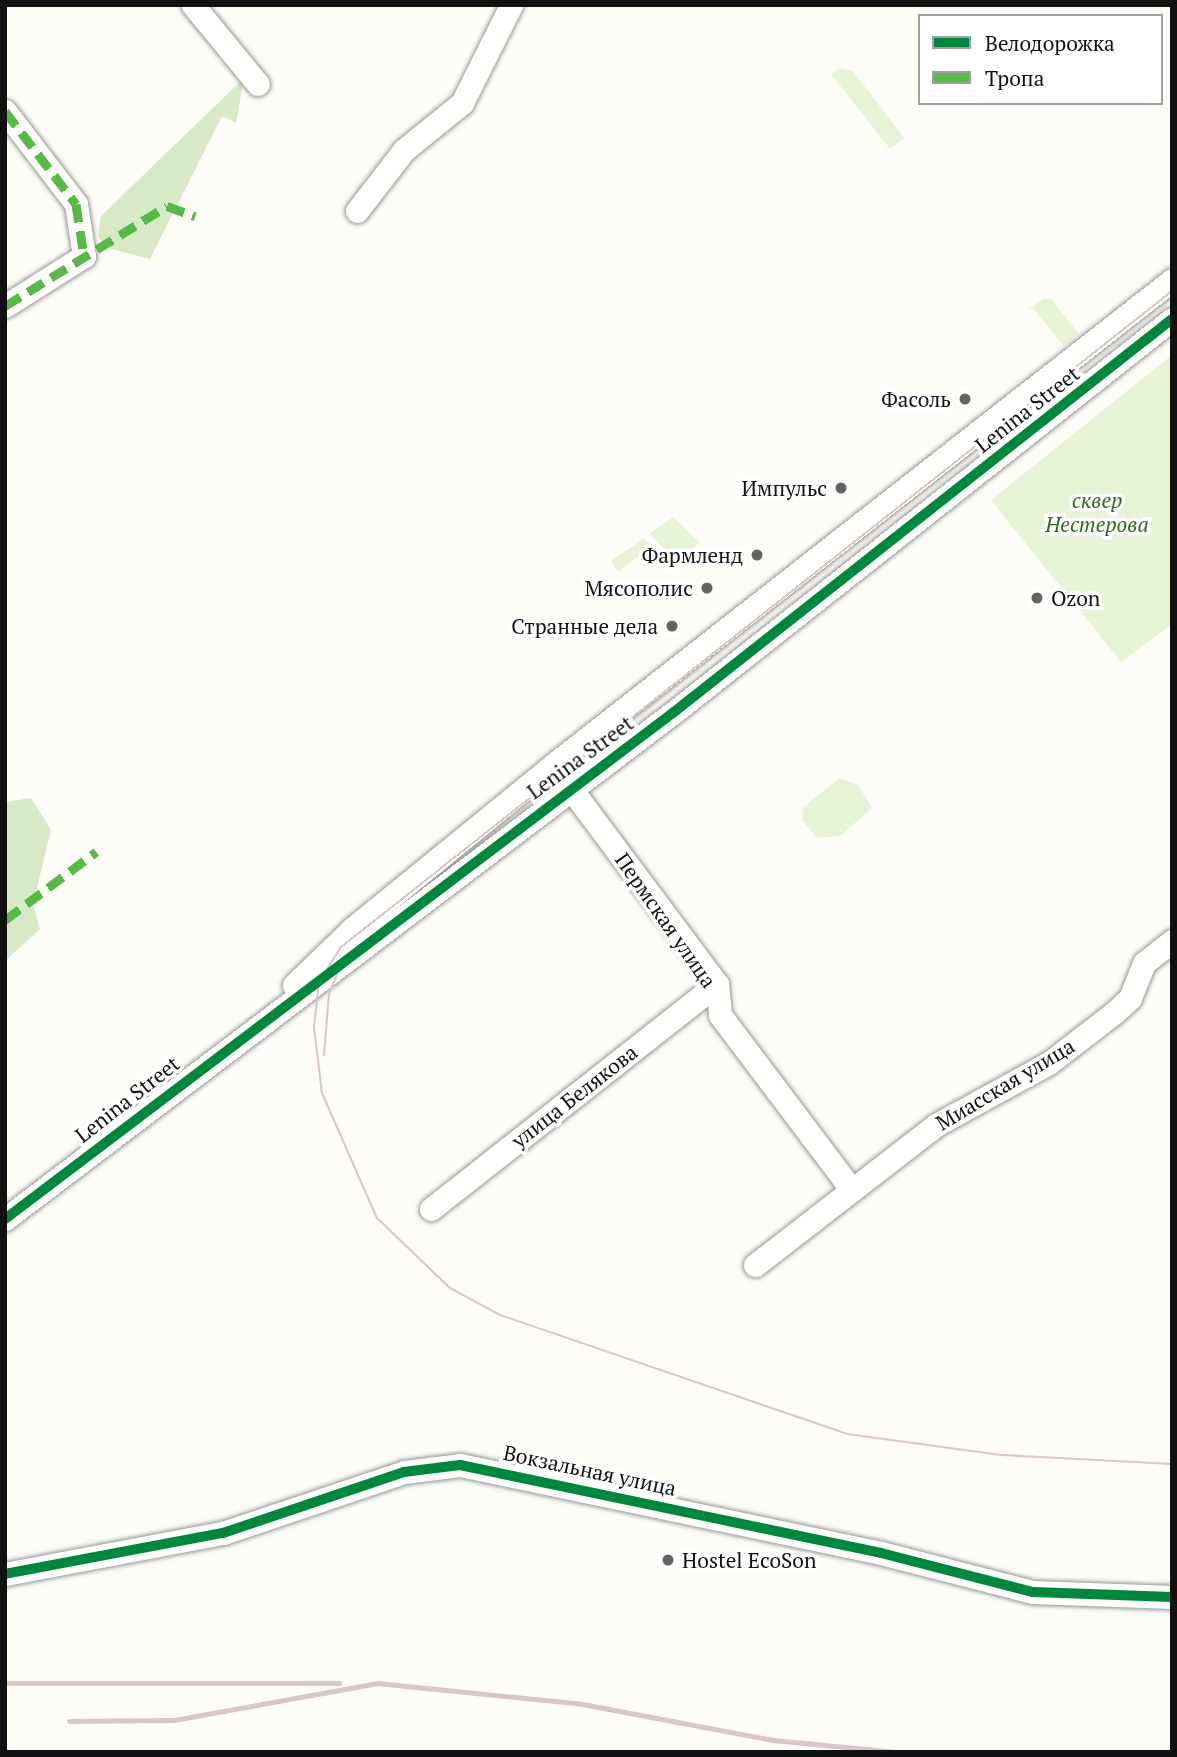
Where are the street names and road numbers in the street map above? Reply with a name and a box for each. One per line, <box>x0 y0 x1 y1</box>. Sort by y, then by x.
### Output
street label: Lenina Street <box>970 361 1084 457</box>
street label: Lenina Street <box>522 710 638 804</box>
street label: Пермская улица <box>610 848 722 992</box>
street label: Миасская улица <box>931 1033 1079 1135</box>
street label: улица Белякова <box>506 1039 642 1153</box>
street label: Lenina Street <box>70 1051 184 1147</box>
street label: Вокзальная улица <box>501 1439 679 1501</box>

